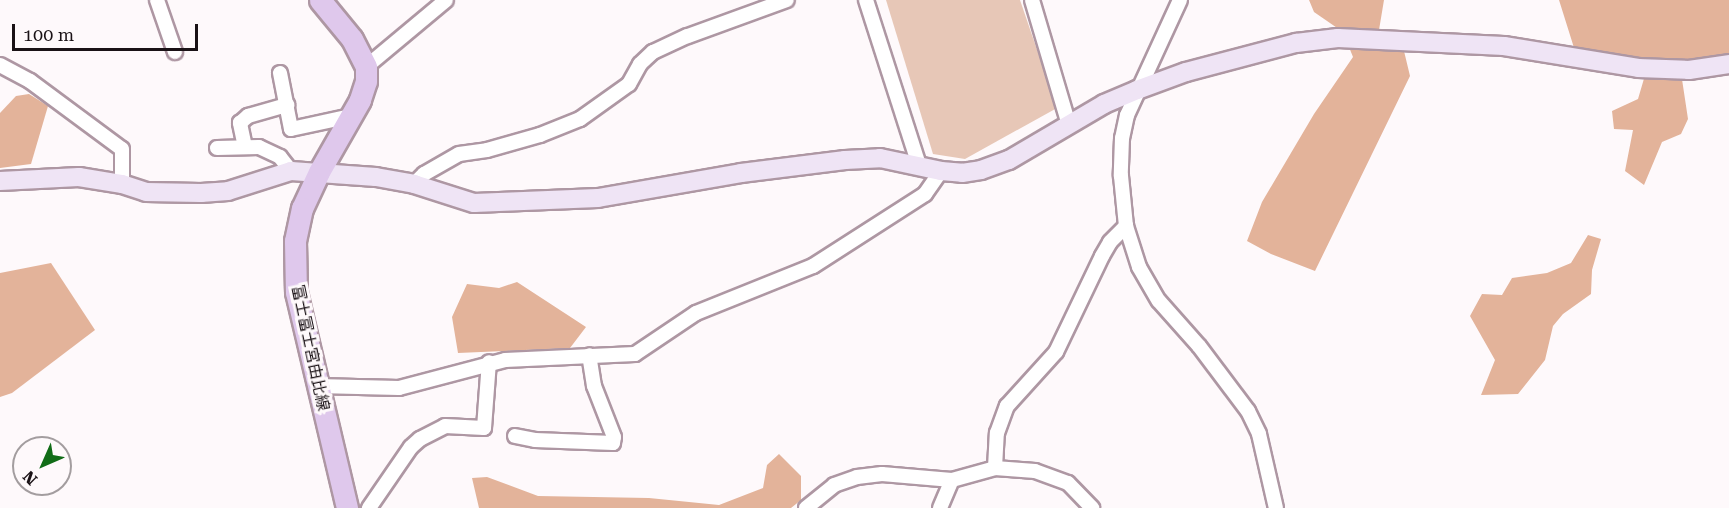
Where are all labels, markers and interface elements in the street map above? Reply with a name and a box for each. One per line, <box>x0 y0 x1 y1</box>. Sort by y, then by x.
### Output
scale bar <box>15 12 201 50</box>
text: 100 m <box>23 24 74 45</box>
street label: 富士富士宮由比線 <box>287 283 333 413</box>
north arrow <box>12 436 72 496</box>
text: N <box>19 467 41 489</box>

